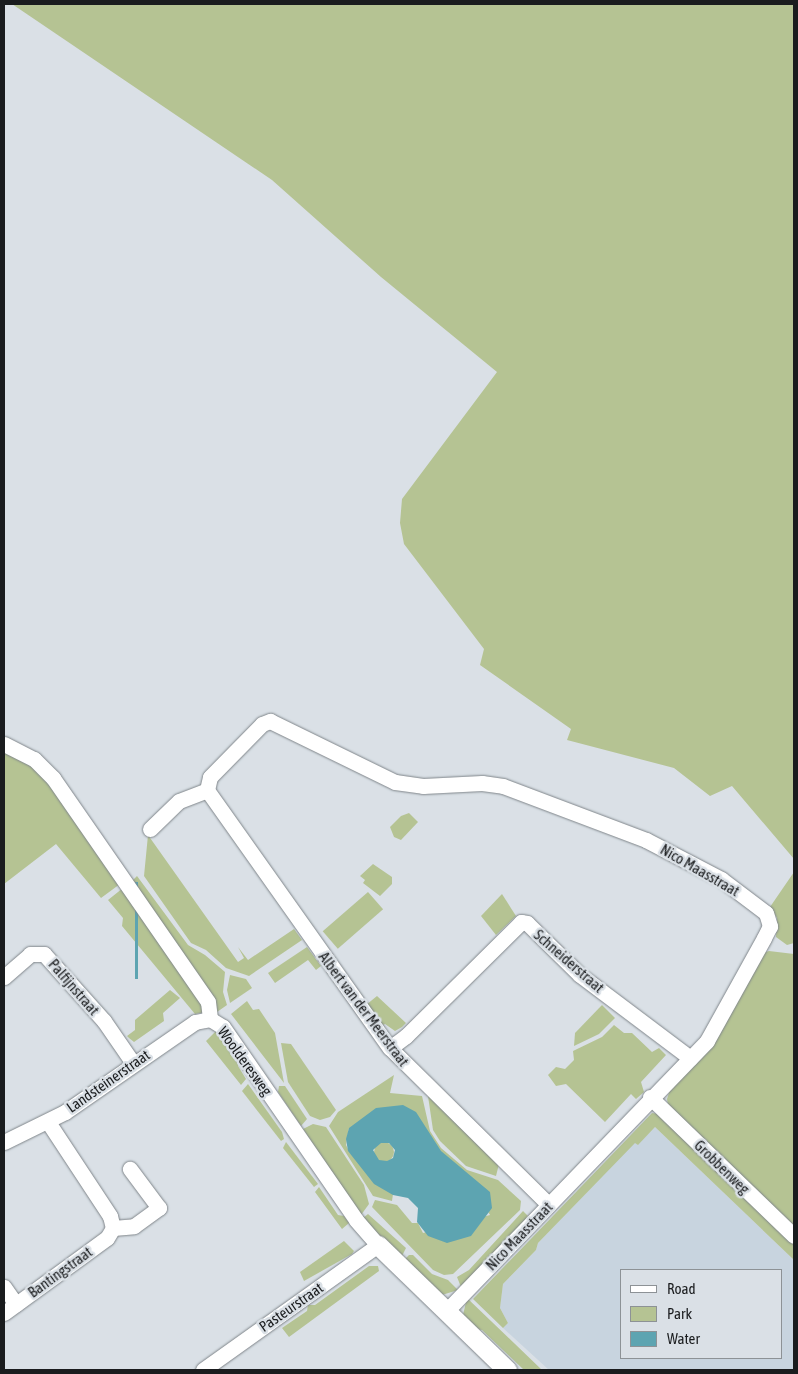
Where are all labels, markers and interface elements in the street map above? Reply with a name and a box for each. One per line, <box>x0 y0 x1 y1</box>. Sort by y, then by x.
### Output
street label: Nico Maasstraat <box>657 840 743 900</box>
street label: Schneiderstraat <box>530 926 608 996</box>
street label: Albert van der Meerstraat <box>315 948 413 1070</box>
street label: Palfijnstraat <box>45 955 103 1019</box>
street label: Woolderesweg <box>214 1023 276 1099</box>
street label: Landsteinerstraat <box>63 1046 153 1116</box>
street label: Grobbenweg <box>691 1136 753 1198</box>
street label: Nico Maasstraat <box>482 1198 556 1274</box>
street label: Bantingstraat <box>24 1243 96 1301</box>
legend <box>620 1269 783 1359</box>
street label: Pasteurstraat <box>256 1278 326 1336</box>
text: Road <box>667 1280 696 1297</box>
text: Park <box>667 1305 692 1322</box>
text: Water <box>667 1330 700 1347</box>

